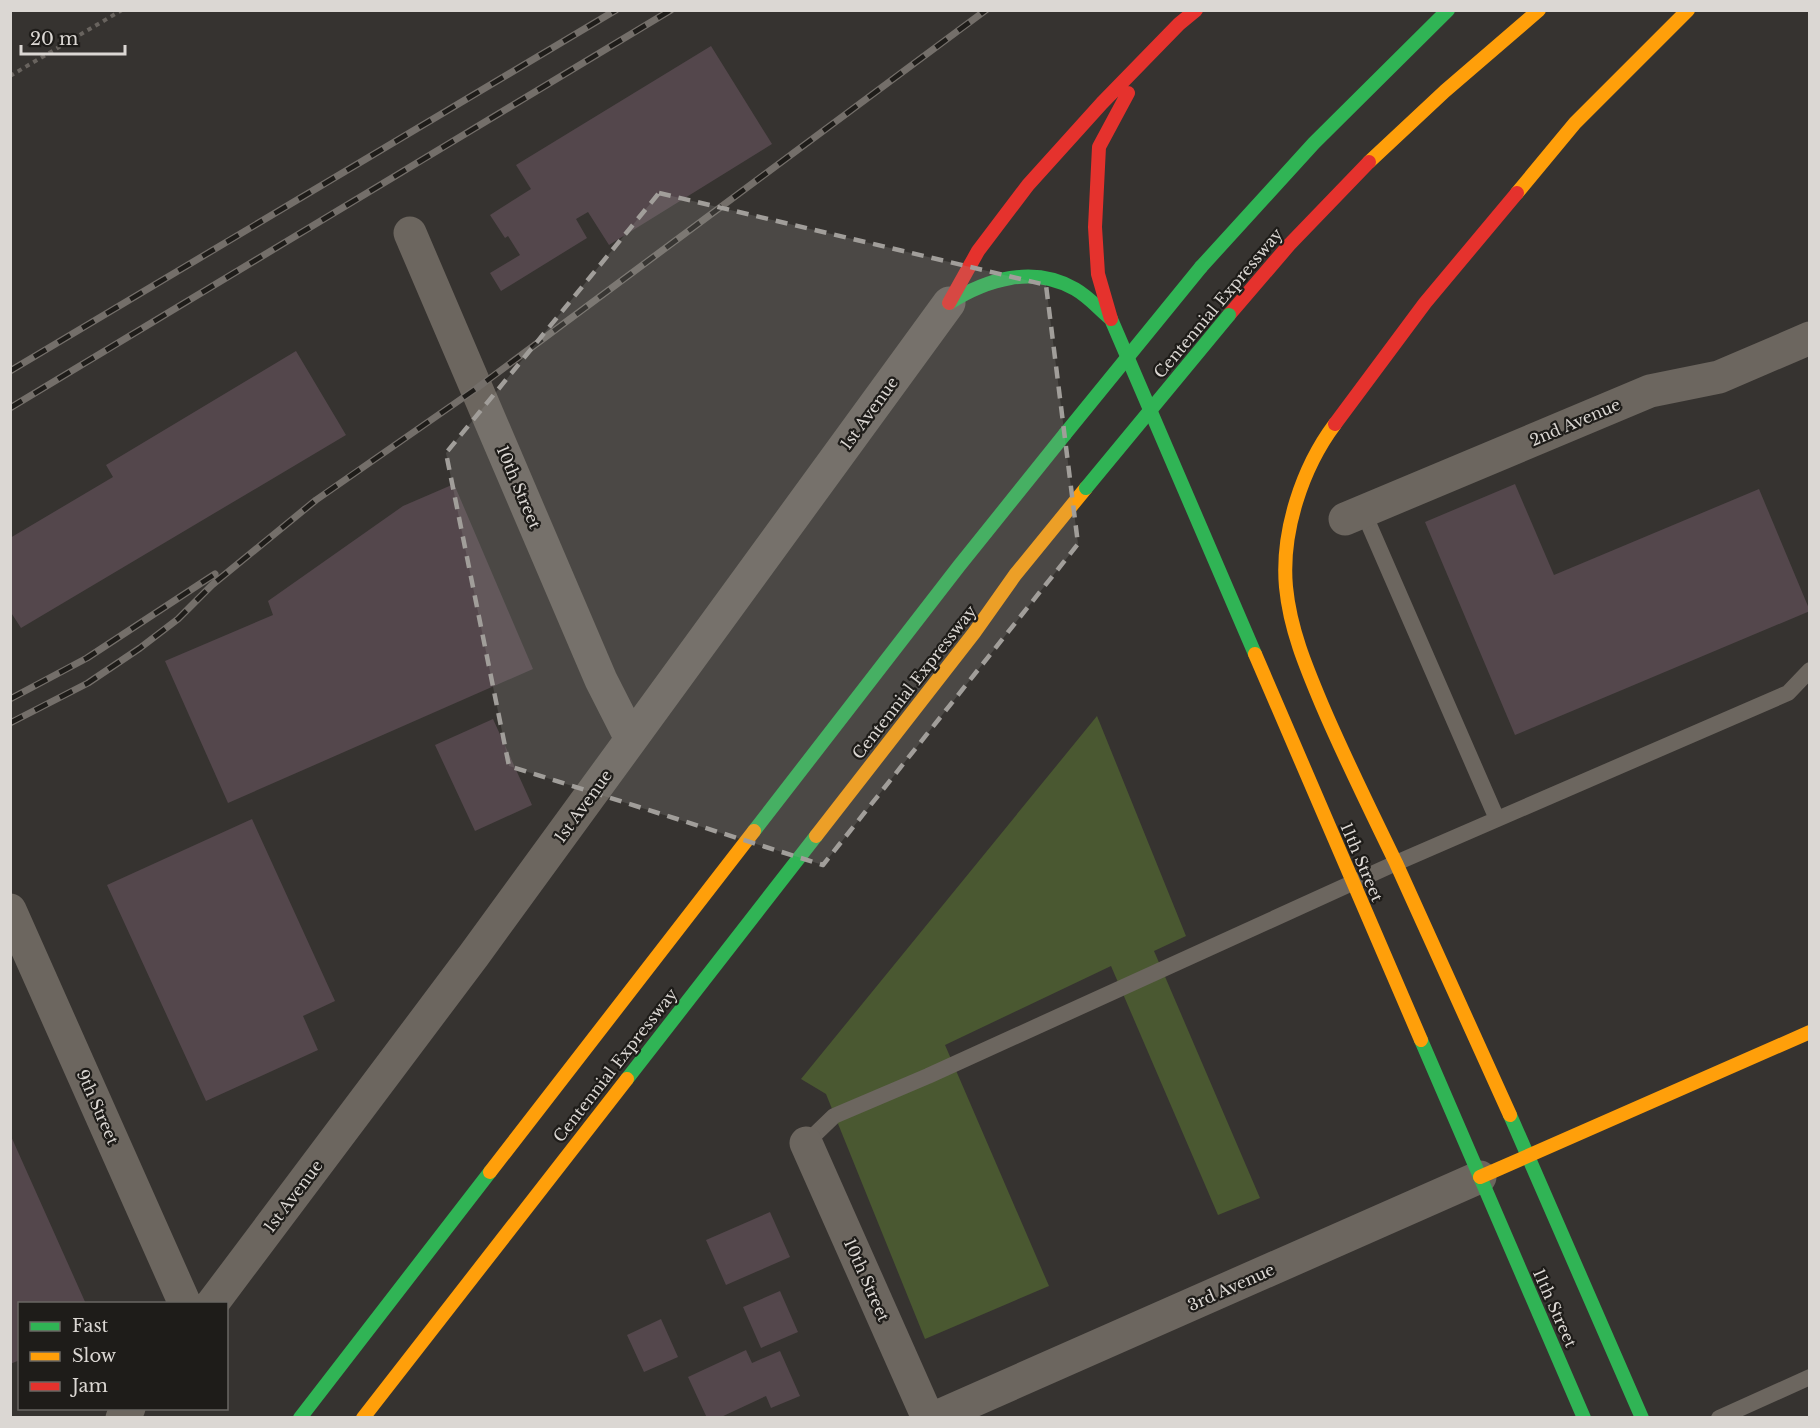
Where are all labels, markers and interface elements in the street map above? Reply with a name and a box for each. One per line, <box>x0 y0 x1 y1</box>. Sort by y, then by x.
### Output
scale bar <box>21 18 124 56</box>
text: 20 m <box>30 28 78 50</box>
street label: Centennial Expressway <box>1149 223 1287 382</box>
street label: 1st Avenue <box>836 373 902 453</box>
street label: 2nd Avenue <box>1527 394 1623 450</box>
street label: 10th Street <box>493 442 545 532</box>
street label: Centennial Expressway <box>848 600 981 763</box>
street label: 1st Avenue <box>550 766 616 846</box>
street label: 11th Street <box>1336 819 1388 905</box>
street label: Centennial Expressway <box>549 983 682 1146</box>
street label: 9th Street <box>73 1066 123 1148</box>
street label: 1st Avenue <box>259 1156 327 1236</box>
street label: 10th Street <box>840 1236 894 1324</box>
street label: 3rd Avenue <box>1184 1259 1278 1315</box>
street label: 11th Street <box>1529 1266 1581 1350</box>
legend <box>18 1302 228 1410</box>
text: Fast <box>72 1315 109 1337</box>
text: Slow <box>72 1345 117 1367</box>
text: Jam <box>70 1375 108 1397</box>

